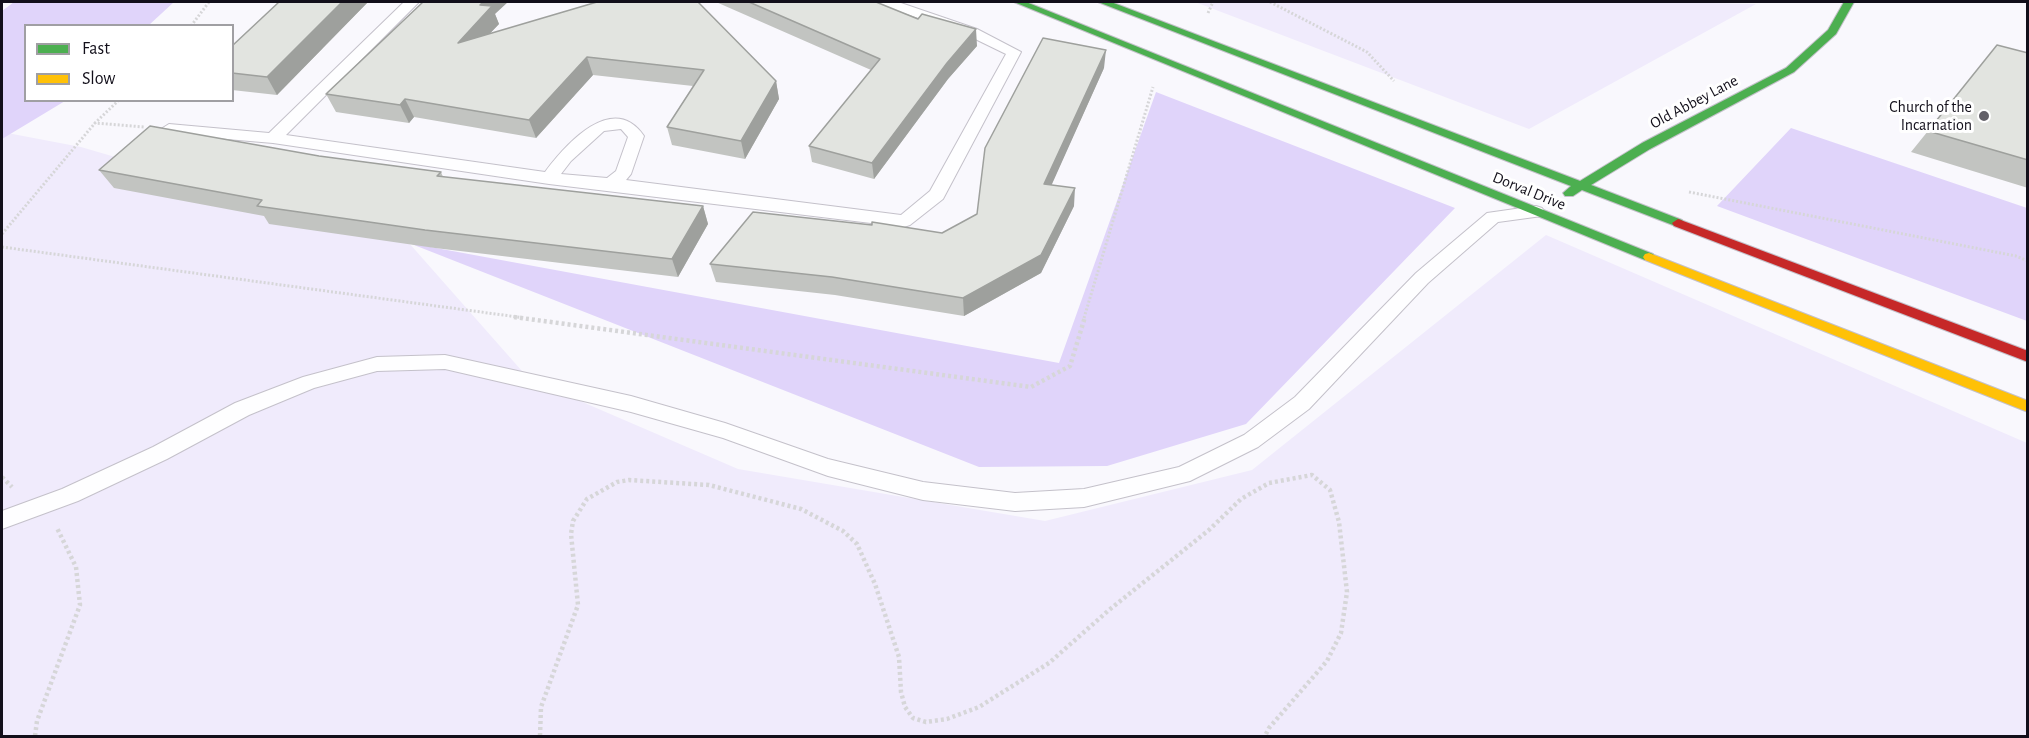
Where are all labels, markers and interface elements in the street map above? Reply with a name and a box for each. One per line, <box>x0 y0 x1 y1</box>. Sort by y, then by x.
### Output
legend <box>24 24 234 102</box>
text: Fast <box>82 40 110 58</box>
text: Slow <box>82 70 115 88</box>
street label: Old Abbey Lane <box>1647 71 1741 133</box>
place label: Church of the Incarnation <box>1889 97 1972 135</box>
marker: Church of the Incarnation <box>1977 109 1991 123</box>
street label: Dorval Drive <box>1490 168 1568 214</box>

